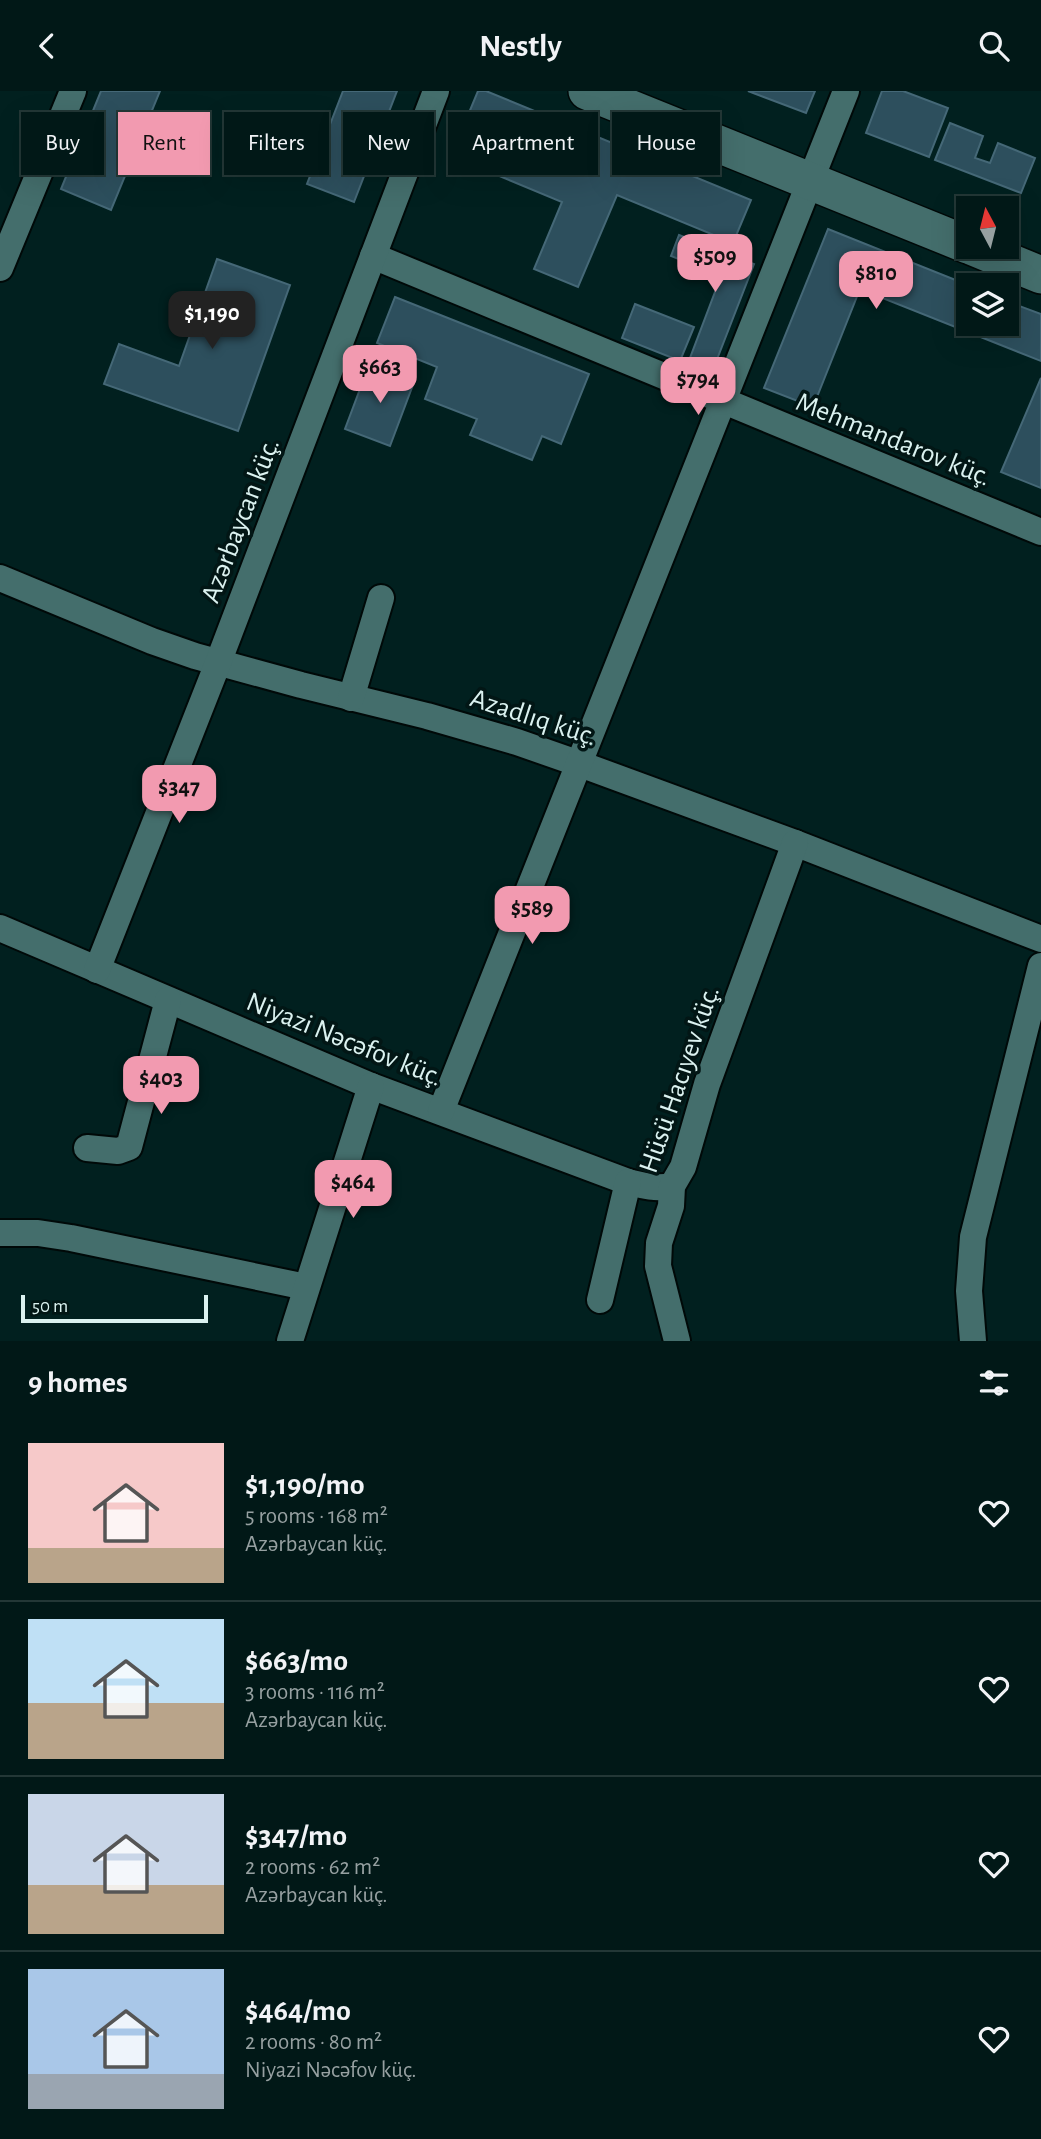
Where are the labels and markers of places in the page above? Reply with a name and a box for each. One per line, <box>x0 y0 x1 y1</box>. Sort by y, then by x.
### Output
pin: $509 <box>674 235 756 294</box>
pin: $810 <box>835 251 917 311</box>
pin: $1,190 <box>155 292 269 351</box>
pin: $663 <box>339 345 421 405</box>
pin: $794 <box>657 357 739 417</box>
pin: $347 <box>138 765 220 825</box>
pin: $589 <box>491 887 573 946</box>
pin: $403 <box>120 1056 202 1116</box>
pin: $464 <box>312 1161 394 1220</box>

